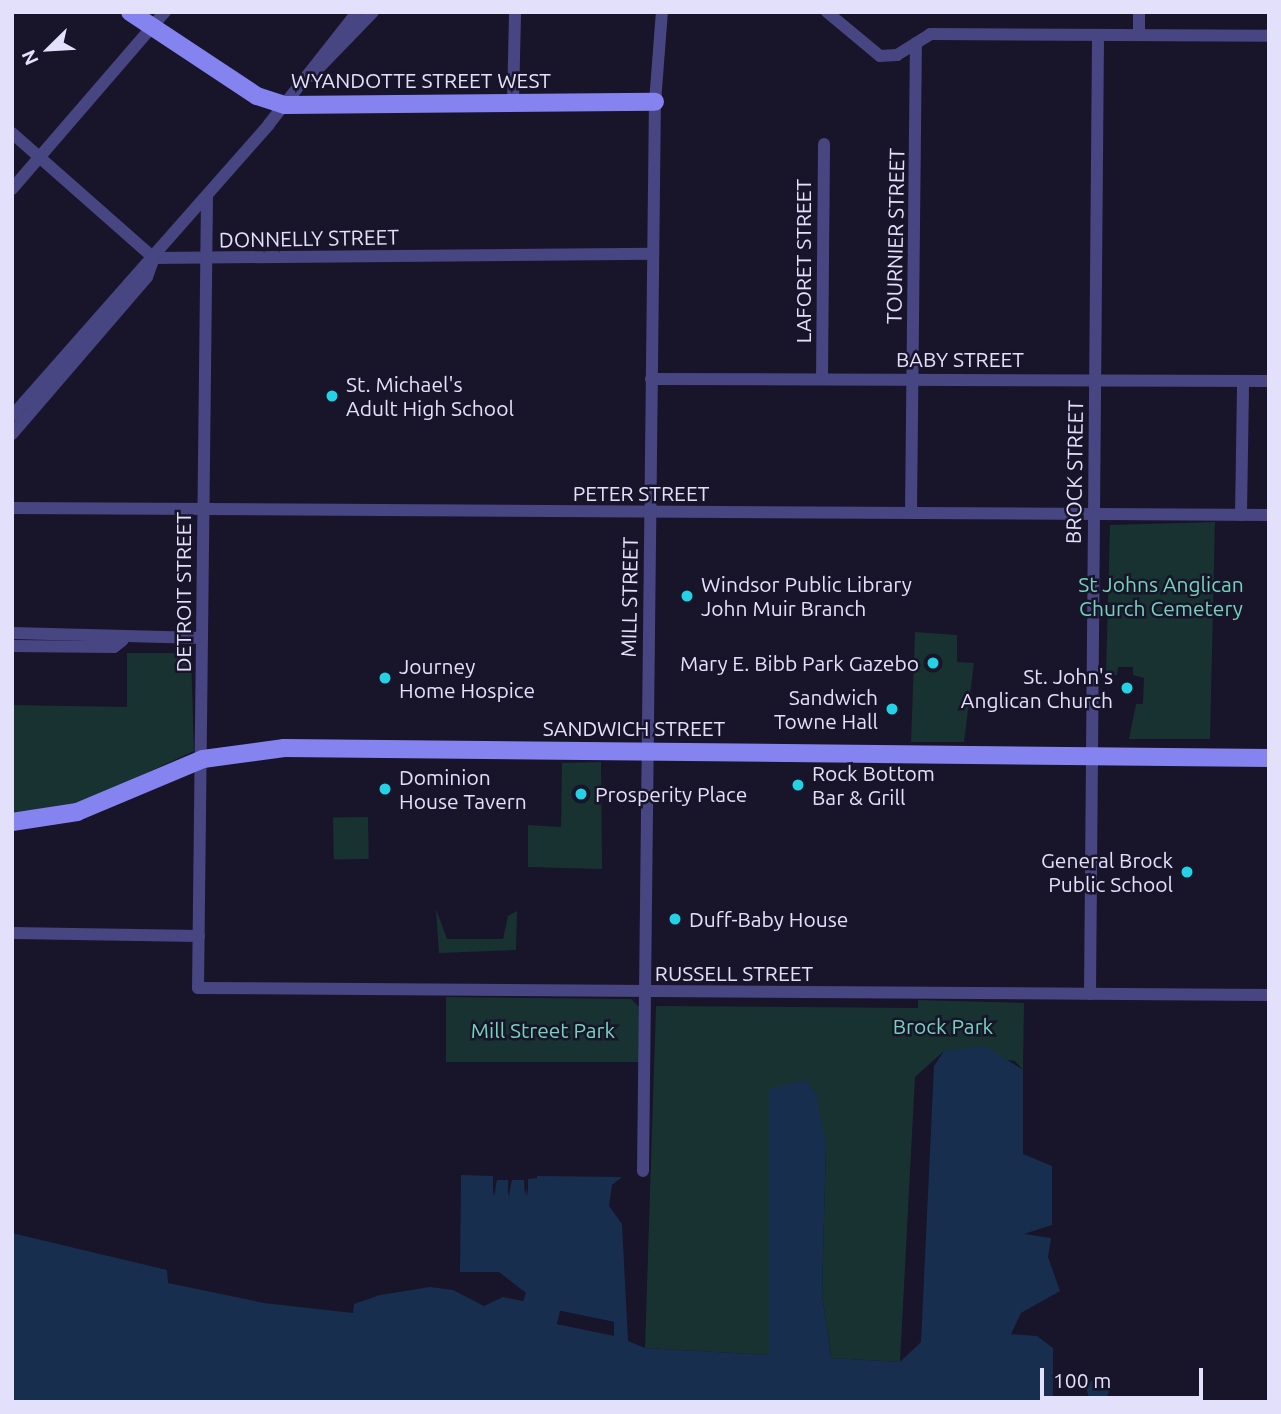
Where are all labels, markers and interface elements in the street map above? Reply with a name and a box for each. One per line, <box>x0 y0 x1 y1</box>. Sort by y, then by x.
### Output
north arrow <box>14 14 84 84</box>
text: N <box>17 47 43 68</box>
street label: WYANDOTTE STREET WEST <box>291 67 551 93</box>
street label: TOURNIER STREET <box>881 148 909 324</box>
street label: LAFORET STREET <box>790 179 816 343</box>
street label: DONNELLY STREET <box>219 224 399 252</box>
street label: BABY STREET <box>896 346 1024 372</box>
place label: St. Michael's Adult High School <box>346 371 514 421</box>
marker: St. Michael's Adult High School <box>324 388 340 404</box>
street label: BROCK STREET <box>1060 400 1088 544</box>
street label: PETER STREET <box>573 480 709 506</box>
street label: DETROIT STREET <box>170 512 196 672</box>
street label: MILL STREET <box>615 536 643 658</box>
place label: Windsor Public Library John Muir Branch <box>701 571 912 621</box>
park label: St Johns Anglican Church Cemetery <box>1078 571 1244 621</box>
marker: Windsor Public Library John Muir Branch <box>679 588 695 604</box>
place label: Mary E. Bibb Park Gazebo <box>680 650 919 676</box>
place label: Journey Home Hospice <box>399 653 535 703</box>
marker: Mary E. Bibb Park Gazebo <box>925 655 941 671</box>
place label: St. John's Anglican Church <box>961 663 1113 713</box>
marker: Journey Home Hospice <box>377 670 393 686</box>
marker: St. John's Anglican Church <box>1119 680 1135 696</box>
place label: Sandwich Towne Hall <box>774 684 878 734</box>
marker: Sandwich Towne Hall <box>884 701 900 717</box>
street label: SANDWICH STREET <box>543 715 725 741</box>
place label: Rock Bottom Bar & Grill <box>812 760 935 810</box>
place label: Dominion House Tavern <box>399 764 527 814</box>
marker: Rock Bottom Bar & Grill <box>790 777 806 793</box>
marker: Dominion House Tavern <box>377 781 393 797</box>
place label: Prosperity Place <box>595 781 747 807</box>
marker: Prosperity Place <box>573 786 589 802</box>
place label: General Brock Public School <box>1041 847 1173 897</box>
marker: General Brock Public School <box>1179 864 1195 880</box>
place label: Duff-Baby House <box>689 906 848 932</box>
marker: Duff-Baby House <box>667 911 683 927</box>
street label: RUSSELL STREET <box>655 960 813 986</box>
park label: Brock Park <box>893 1013 993 1039</box>
park label: Mill Street Park <box>471 1017 615 1043</box>
scale bar <box>1043 1354 1206 1398</box>
text: 100 m <box>1053 1368 1111 1392</box>

